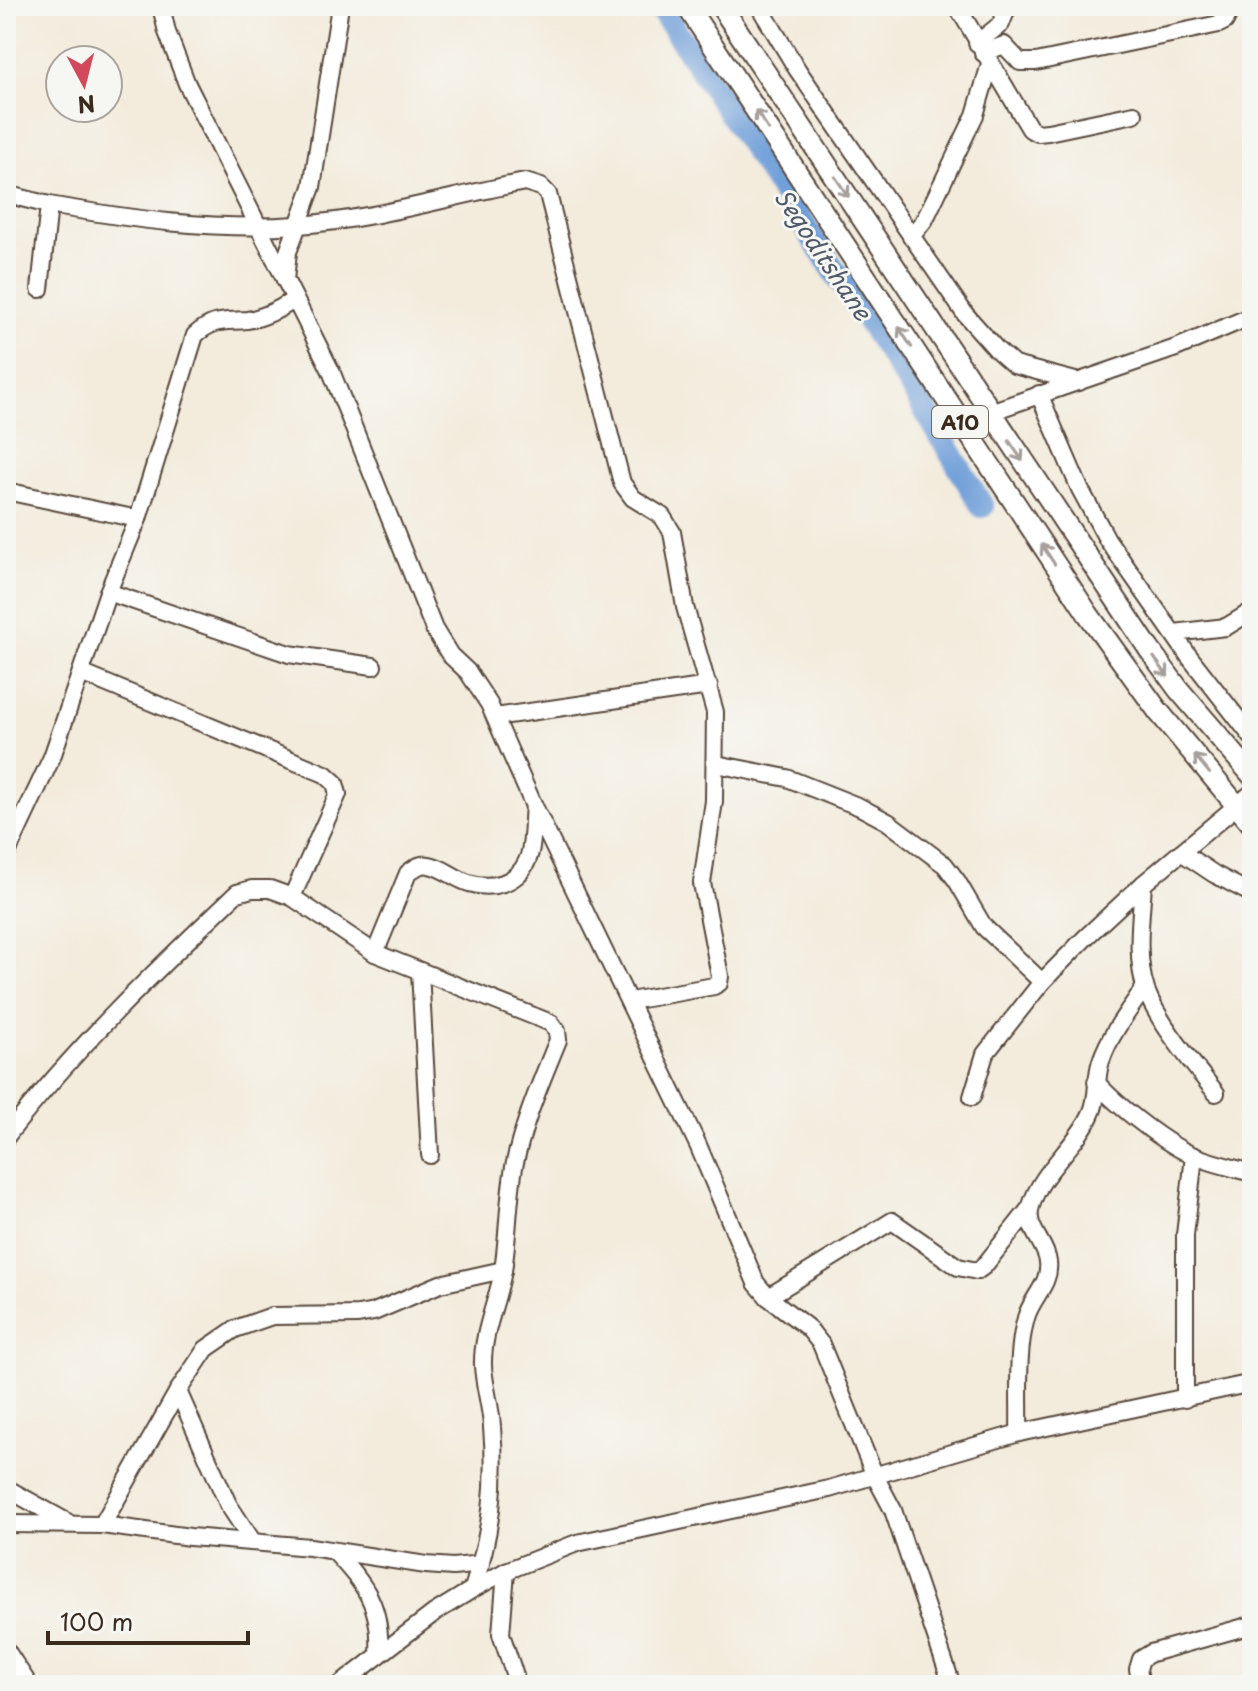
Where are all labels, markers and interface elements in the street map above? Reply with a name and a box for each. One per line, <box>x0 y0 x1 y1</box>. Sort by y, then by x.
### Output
north arrow <box>44 44 124 124</box>
text: N <box>76 88 97 123</box>
one-way arrow <box>754 109 770 132</box>
one-way arrow <box>834 176 850 198</box>
water label: Segoditshane <box>767 181 882 328</box>
one-way arrow <box>896 327 913 349</box>
road number: A10 <box>932 406 988 438</box>
one-way arrow <box>1008 439 1024 462</box>
one-way arrow <box>1040 543 1056 566</box>
one-way arrow <box>1153 655 1170 677</box>
one-way arrow <box>1193 754 1211 775</box>
scale bar <box>48 1595 248 1645</box>
text: 100 m <box>60 1603 133 1639</box>

